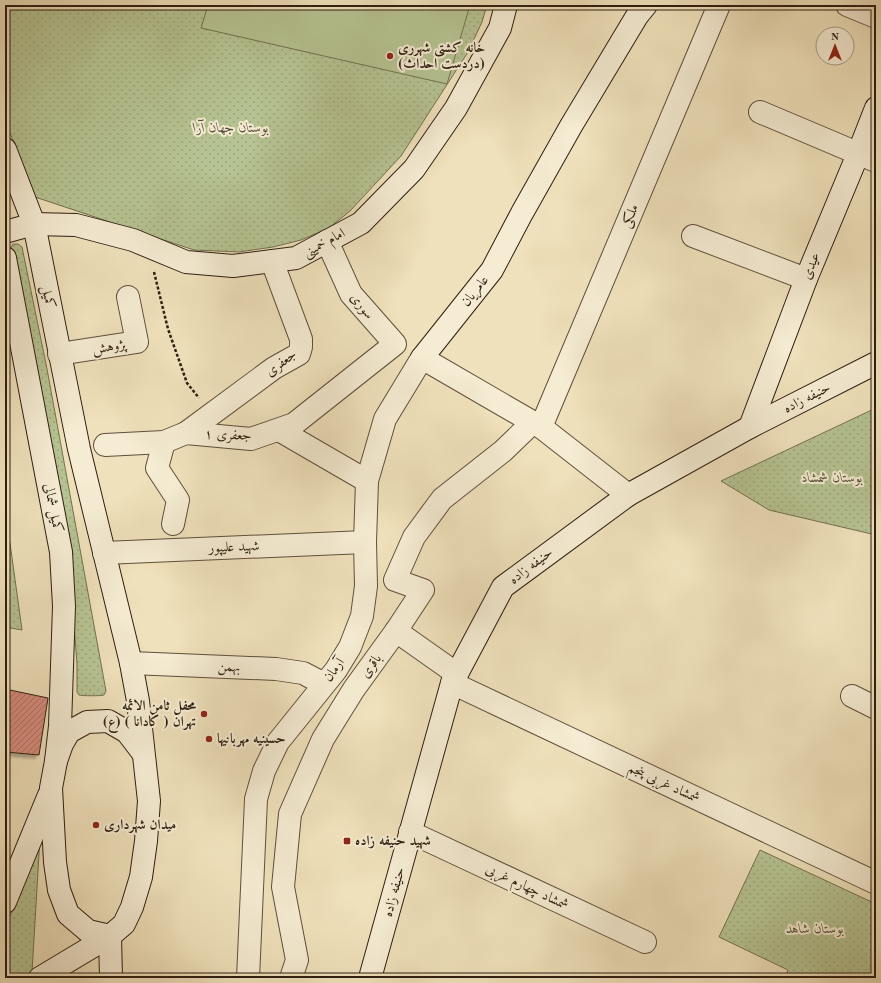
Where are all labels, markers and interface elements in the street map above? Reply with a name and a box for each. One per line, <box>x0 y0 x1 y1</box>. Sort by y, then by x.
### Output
north arrow <box>815 26 855 66</box>
text: N <box>831 32 840 43</box>
place label: خانه کشتی شهرری (دردست احداث) <box>398 41 486 72</box>
marker: خانه کشتی شهرری (دردست احداث) <box>385 51 395 61</box>
park label: بوستان جهان آرا <box>192 119 269 136</box>
street label: ملکی <box>618 202 643 231</box>
street label: امام خمینی <box>301 226 350 265</box>
street label: عیدی <box>799 251 824 282</box>
street label: عامریان <box>459 273 493 310</box>
street label: کمیل <box>36 284 58 310</box>
street label: سوری <box>347 290 377 322</box>
street label: پژوهش <box>91 337 129 359</box>
street label: جعفری <box>263 347 300 380</box>
street label: حنیفه زاده <box>781 380 833 417</box>
street label: جعفری ۱ <box>204 427 252 444</box>
park label: بوستان شمشاد <box>801 471 863 486</box>
street label: کمیل شمالی <box>38 482 66 534</box>
street label: شهید علیپور <box>206 539 260 557</box>
street label: حنیفه زاده <box>507 545 556 588</box>
street label: باقری <box>358 651 385 681</box>
street label: آرمان <box>319 653 349 685</box>
street label: بهمن <box>217 660 241 676</box>
place label: محفل ثامن الائمه (ع) تهران ( کادانا ) <box>103 698 197 733</box>
marker: محفل ثامن الائمه (ع) تهران ( کادانا ) <box>199 709 209 719</box>
place label: حسینیه مهربانیها <box>217 732 286 748</box>
marker: حسینیه مهربانیها <box>204 734 214 744</box>
street label: شمشاد غربی پنجم <box>624 760 702 811</box>
place label: میدان شهرداری <box>104 818 176 834</box>
marker: میدان شهرداری <box>91 820 101 830</box>
place label: شهید حنیفه زاده <box>355 834 431 850</box>
marker: شهید حنیفه زاده <box>342 836 352 846</box>
street label: شمشاد چهارم غربی <box>481 862 571 917</box>
street label: حنیفه زاده <box>381 866 408 919</box>
park label: بوستان شاهد <box>786 922 844 937</box>

